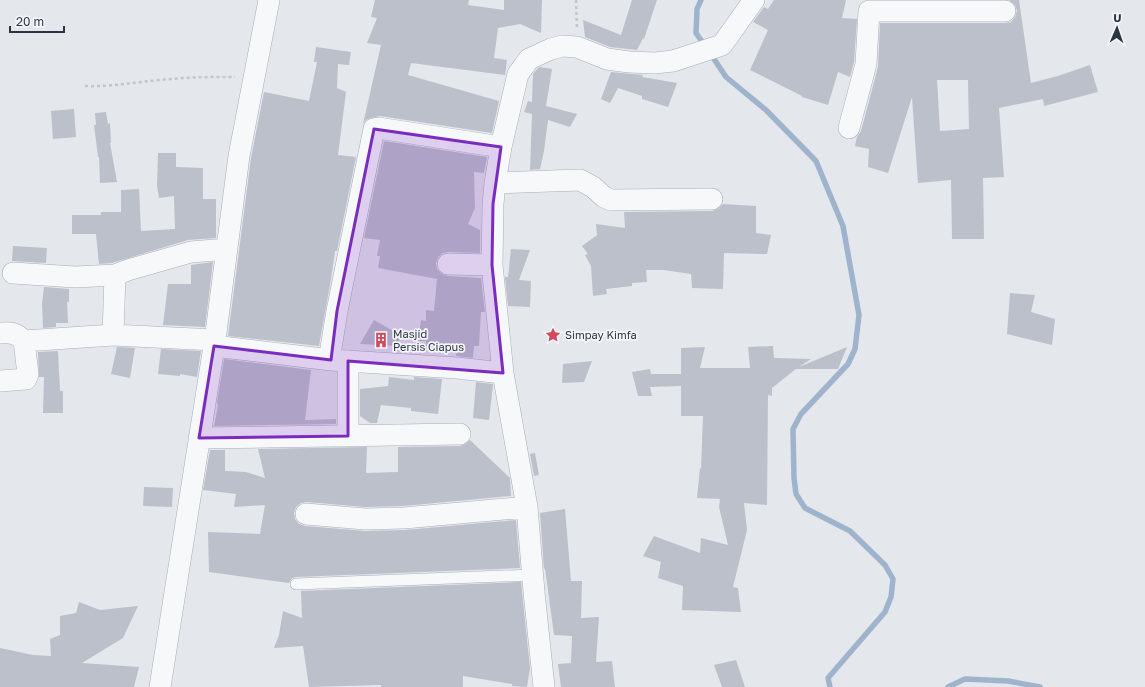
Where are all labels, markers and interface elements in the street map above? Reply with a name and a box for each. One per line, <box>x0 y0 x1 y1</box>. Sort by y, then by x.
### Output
scale bar <box>10 8 64 34</box>
north arrow <box>1097 8 1137 48</box>
text: U <box>1113 11 1122 24</box>
text: 20 m <box>16 14 44 29</box>
place icon: Simpay Kimfa <box>544 326 562 344</box>
place label: Masjid Persis Ciapus <box>393 327 464 353</box>
place label: Simpay Kimfa <box>565 328 637 341</box>
building icon: Masjid Persis Ciapus <box>372 331 390 349</box>

